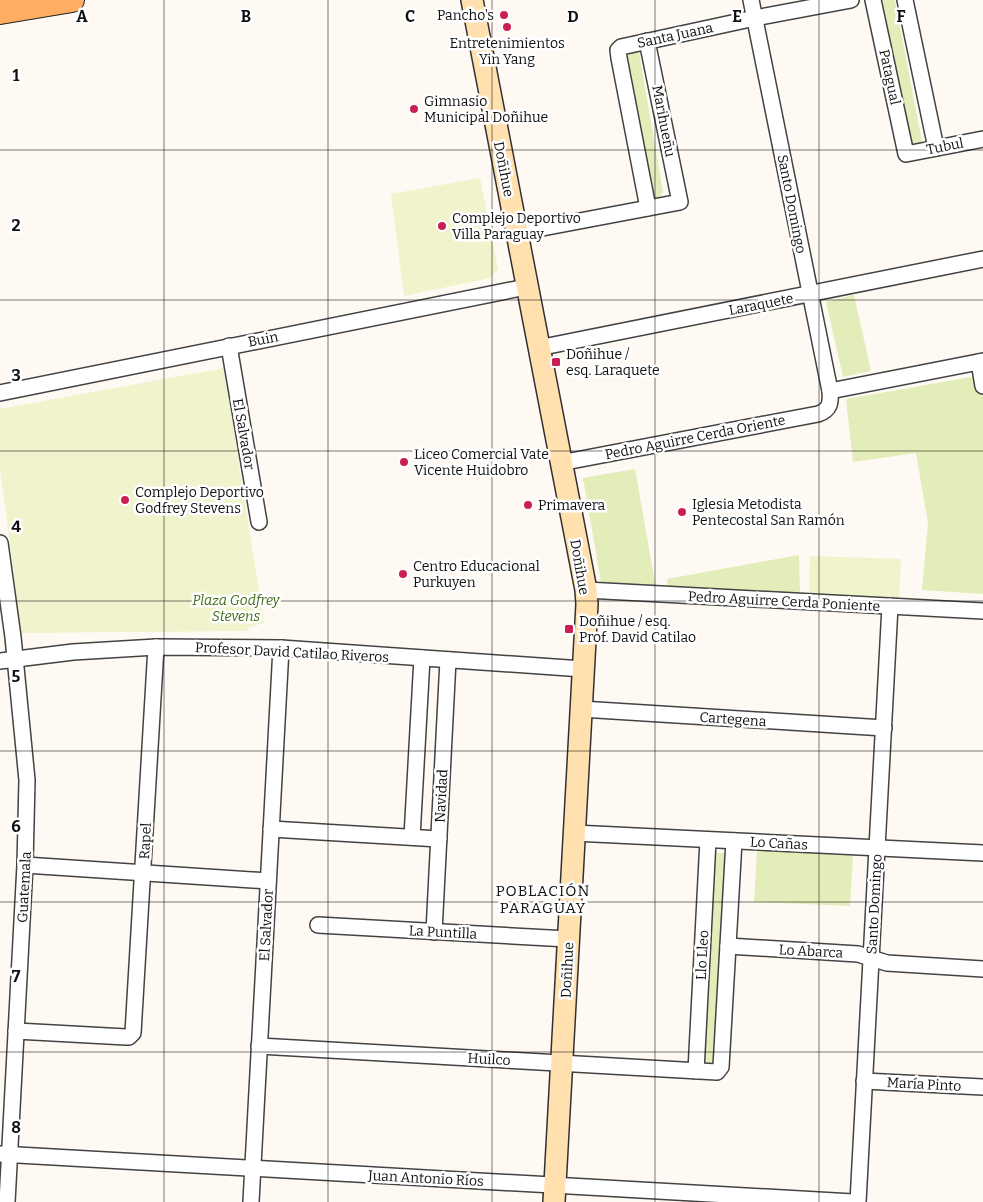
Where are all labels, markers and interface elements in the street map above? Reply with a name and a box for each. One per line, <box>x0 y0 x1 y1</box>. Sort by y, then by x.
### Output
text: A <box>76 7 88 26</box>
text: B <box>241 7 251 26</box>
text: C <box>405 7 415 26</box>
place label: Pancho's <box>437 7 494 24</box>
text: D <box>567 7 579 26</box>
text: E <box>732 7 742 26</box>
text: F <box>897 7 906 26</box>
marker: Pancho's <box>498 9 510 21</box>
street label: Santa Juana <box>636 19 715 52</box>
marker: Entretenimientos Yin Yang <box>501 21 513 33</box>
place label: Entretenimientos Yin Yang <box>449 35 565 68</box>
street label: Patagual <box>875 48 904 106</box>
text: 1 <box>13 66 20 85</box>
street label: Marihueñu <box>648 84 679 159</box>
place label: Gimnasio Municipal Doñihue <box>424 93 548 126</box>
marker: Gimnasio Municipal Doñihue <box>408 103 420 115</box>
street label: Tubul <box>925 135 965 158</box>
street label: Doñihue <box>490 140 517 198</box>
street label: Santo Domingo <box>774 153 809 255</box>
place label: Complejo Deportivo Villa Paraguay <box>452 210 581 243</box>
text: 2 <box>11 216 21 235</box>
marker: Complejo Deportivo Villa Paraguay <box>436 220 448 232</box>
street label: Laraquete <box>727 290 795 319</box>
street label: Buin <box>246 328 280 351</box>
place label: Doñihue / esq. Laraquete <box>566 346 660 379</box>
marker: Doñihue / esq. Laraquete <box>550 356 562 368</box>
text: 3 <box>11 366 21 385</box>
street label: El Salvador <box>229 397 258 471</box>
street label: Pedro Aguirre Cerda Oriente <box>603 412 787 463</box>
place label: Liceo Comercial Vate Vicente Huidobro <box>414 446 549 479</box>
marker: Liceo Comercial Vate Vicente Huidobro <box>398 456 410 468</box>
place label: Complejo Deportivo Godfrey Stevens <box>135 484 264 517</box>
marker: Complejo Deportivo Godfrey Stevens <box>119 494 131 506</box>
place label: Iglesia Metodista Pentecostal San Ramón <box>692 496 845 529</box>
place label: Primavera <box>538 497 606 514</box>
marker: Primavera <box>522 499 534 511</box>
marker: Iglesia Metodista Pentecostal San Ramón <box>676 506 688 518</box>
text: 4 <box>11 517 21 536</box>
street label: Doñihue <box>566 538 593 596</box>
place label: Centro Educacional Purkuyen <box>413 558 540 591</box>
marker: Centro Educacional Purkuyen <box>397 568 409 580</box>
street label: Pedro Aguirre Cerda Poniente <box>687 588 880 615</box>
park label: Plaza Godfrey Stevens <box>192 592 281 625</box>
place label: Doñihue / esq. Prof. David Catilao <box>579 613 696 646</box>
marker: Doñihue / esq. Prof. David Catilao <box>563 623 575 635</box>
street label: Profesor David Catilao Riveros <box>195 639 389 666</box>
text: 5 <box>12 667 21 686</box>
street label: Cartegena <box>699 709 767 730</box>
street label: Navidad <box>432 769 451 823</box>
text: 6 <box>11 817 21 836</box>
street label: Rapel <box>136 822 155 860</box>
street label: Lo Cañas <box>750 833 808 854</box>
street label: Guatemala <box>14 851 35 923</box>
street label: Santo Domingo <box>863 853 886 955</box>
district label: POBLACIÓN PARAGUAY <box>496 882 590 917</box>
street label: El Salvador <box>256 888 277 962</box>
street label: La Puntilla <box>408 922 478 943</box>
street label: Llo Lleo <box>693 930 712 980</box>
street label: Lo Abarca <box>778 941 844 962</box>
street label: Doñihue <box>558 942 577 998</box>
text: 7 <box>12 967 21 986</box>
street label: Huilco <box>467 1050 511 1069</box>
street label: María Pinto <box>886 1074 962 1095</box>
text: 8 <box>11 1118 21 1137</box>
street label: Juan Antonio Ríos <box>367 1167 484 1190</box>

